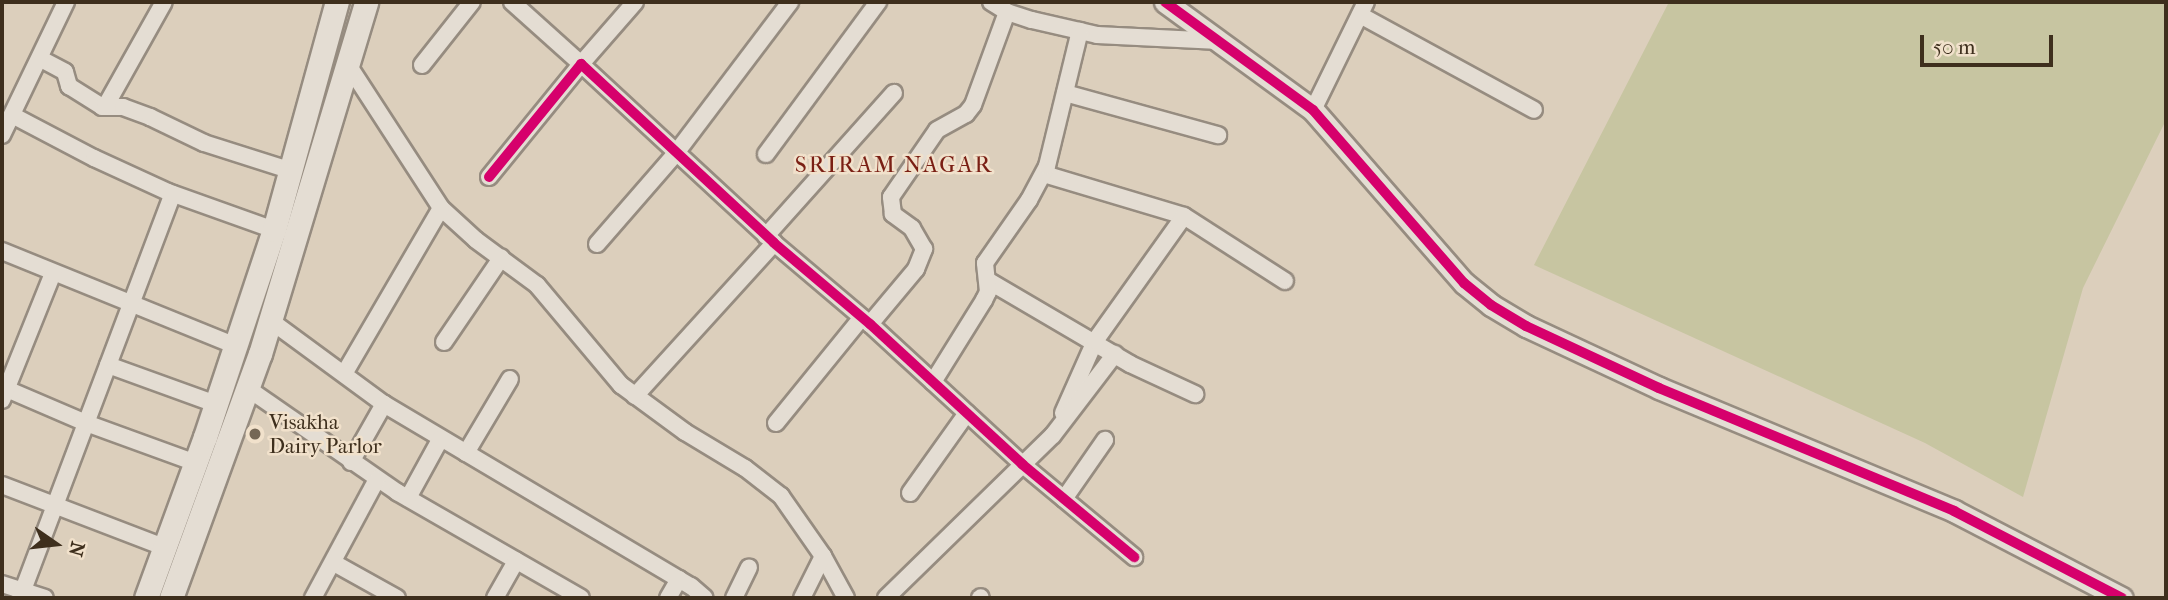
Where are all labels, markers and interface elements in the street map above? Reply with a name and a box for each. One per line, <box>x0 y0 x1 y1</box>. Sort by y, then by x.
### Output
scale bar <box>1923 21 2056 65</box>
text: 50 m <box>1933 35 1976 59</box>
district label: SRIRAM NAGAR <box>796 151 992 179</box>
place label: Visakha Dairy Parlor <box>269 409 382 459</box>
marker: Visakha Dairy Parlor <box>247 426 263 442</box>
north arrow <box>21 509 91 579</box>
text: N <box>64 539 89 559</box>

